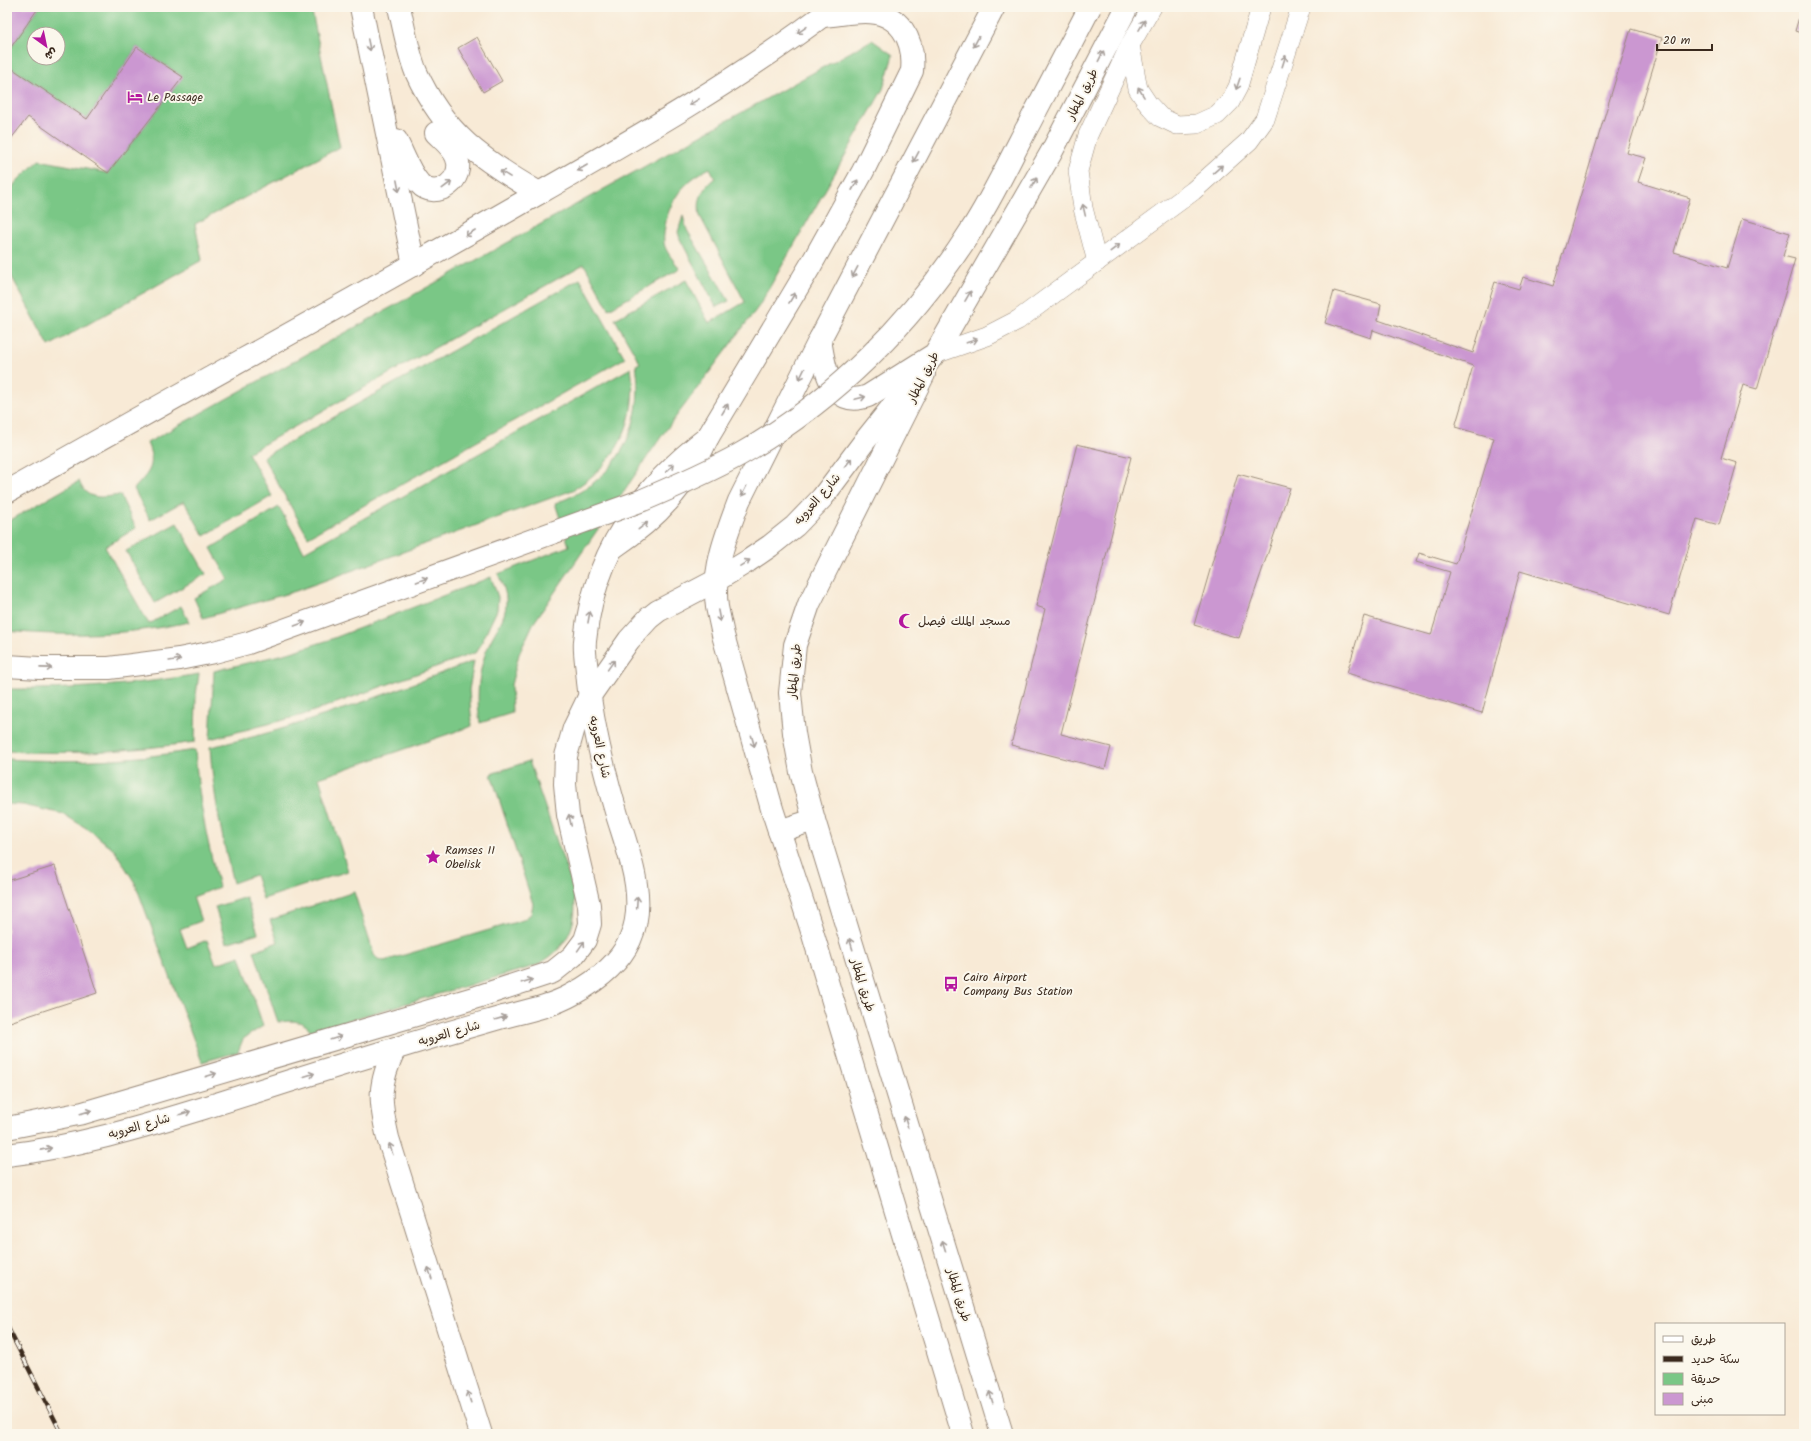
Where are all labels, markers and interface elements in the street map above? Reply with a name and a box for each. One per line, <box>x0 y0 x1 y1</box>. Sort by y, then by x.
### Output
one-way arrow <box>1138 19 1146 31</box>
north arrow <box>26 26 66 66</box>
one-way arrow <box>797 26 808 34</box>
scale bar <box>1657 26 1712 52</box>
text: 20 m <box>1663 31 1691 50</box>
one-way arrow <box>972 35 979 47</box>
one-way arrow <box>366 38 374 51</box>
text: ش <box>41 43 61 64</box>
one-way arrow <box>1098 50 1105 62</box>
one-way arrow <box>1281 54 1288 67</box>
street label: طريق المطار <box>1061 65 1103 124</box>
one-way arrow <box>1234 78 1241 91</box>
one-way arrow <box>1136 86 1144 98</box>
hotel icon: Le Passage <box>126 88 144 106</box>
place label: Le Passage <box>147 88 203 107</box>
one-way arrow <box>688 98 700 106</box>
one-way arrow <box>911 150 919 162</box>
one-way arrow <box>576 165 588 173</box>
one-way arrow <box>1213 165 1223 174</box>
one-way arrow <box>500 169 511 178</box>
one-way arrow <box>1030 177 1038 189</box>
one-way arrow <box>395 179 403 192</box>
one-way arrow <box>852 179 860 191</box>
one-way arrow <box>442 181 453 189</box>
one-way arrow <box>1079 204 1087 217</box>
one-way arrow <box>464 230 476 238</box>
one-way arrow <box>1110 244 1121 252</box>
one-way arrow <box>851 265 858 277</box>
one-way arrow <box>965 290 973 302</box>
one-way arrow <box>788 292 796 304</box>
one-way arrow <box>965 337 977 345</box>
street label: طريق المطار <box>902 348 944 407</box>
one-way arrow <box>798 368 805 380</box>
one-way arrow <box>853 393 866 401</box>
one-way arrow <box>721 403 729 415</box>
one-way arrow <box>844 458 852 469</box>
one-way arrow <box>665 463 675 473</box>
street label: شارع العروبه <box>789 469 845 529</box>
one-way arrow <box>740 484 748 496</box>
one-way arrow <box>638 522 649 531</box>
one-way arrow <box>740 558 751 567</box>
one-way arrow <box>416 576 429 583</box>
one-way arrow <box>715 609 723 622</box>
one-way arrow <box>586 611 594 624</box>
mosque icon: مسجد الملك فيصل <box>897 612 915 630</box>
place label: مسجد الملك فيصل <box>918 612 1010 631</box>
one-way arrow <box>294 620 306 628</box>
street label: طريق المطار <box>783 643 806 700</box>
one-way arrow <box>168 656 181 664</box>
one-way arrow <box>607 660 615 671</box>
one-way arrow <box>39 664 52 672</box>
street label: شارع العروبه <box>584 714 615 780</box>
one-way arrow <box>750 734 757 747</box>
one-way arrow <box>565 814 573 827</box>
place label: Ramses II Obelisk <box>445 841 495 874</box>
place icon: Ramses II Obelisk <box>424 848 442 866</box>
one-way arrow <box>633 896 641 909</box>
one-way arrow <box>847 938 854 951</box>
one-way arrow <box>577 940 585 951</box>
street label: طريق المطار <box>845 955 880 1014</box>
place label: Cairo Airport Company Bus Station <box>963 968 1073 1001</box>
bus stop icon: Cairo Airport Company Bus Station <box>942 975 960 993</box>
one-way arrow <box>521 976 533 984</box>
one-way arrow <box>494 1014 507 1021</box>
street label: شارع العروبه <box>416 1016 482 1051</box>
one-way arrow <box>329 1034 342 1041</box>
one-way arrow <box>204 1071 217 1078</box>
one-way arrow <box>302 1071 315 1078</box>
one-way arrow <box>80 1108 93 1115</box>
street label: شارع العروبه <box>106 1109 172 1144</box>
one-way arrow <box>178 1109 191 1116</box>
one-way arrow <box>902 1115 909 1128</box>
one-way arrow <box>387 1142 394 1155</box>
one-way arrow <box>39 1145 52 1153</box>
one-way arrow <box>940 1239 947 1252</box>
street label: طريق المطار <box>941 1265 976 1324</box>
one-way arrow <box>426 1266 433 1279</box>
legend <box>1655 1323 1785 1415</box>
text: طريق <box>1691 1330 1716 1349</box>
text: سكة حديد <box>1691 1350 1740 1369</box>
text: حديقة <box>1691 1370 1720 1389</box>
one-way arrow <box>987 1390 994 1403</box>
text: مبنى <box>1691 1390 1714 1409</box>
one-way arrow <box>465 1391 473 1403</box>

